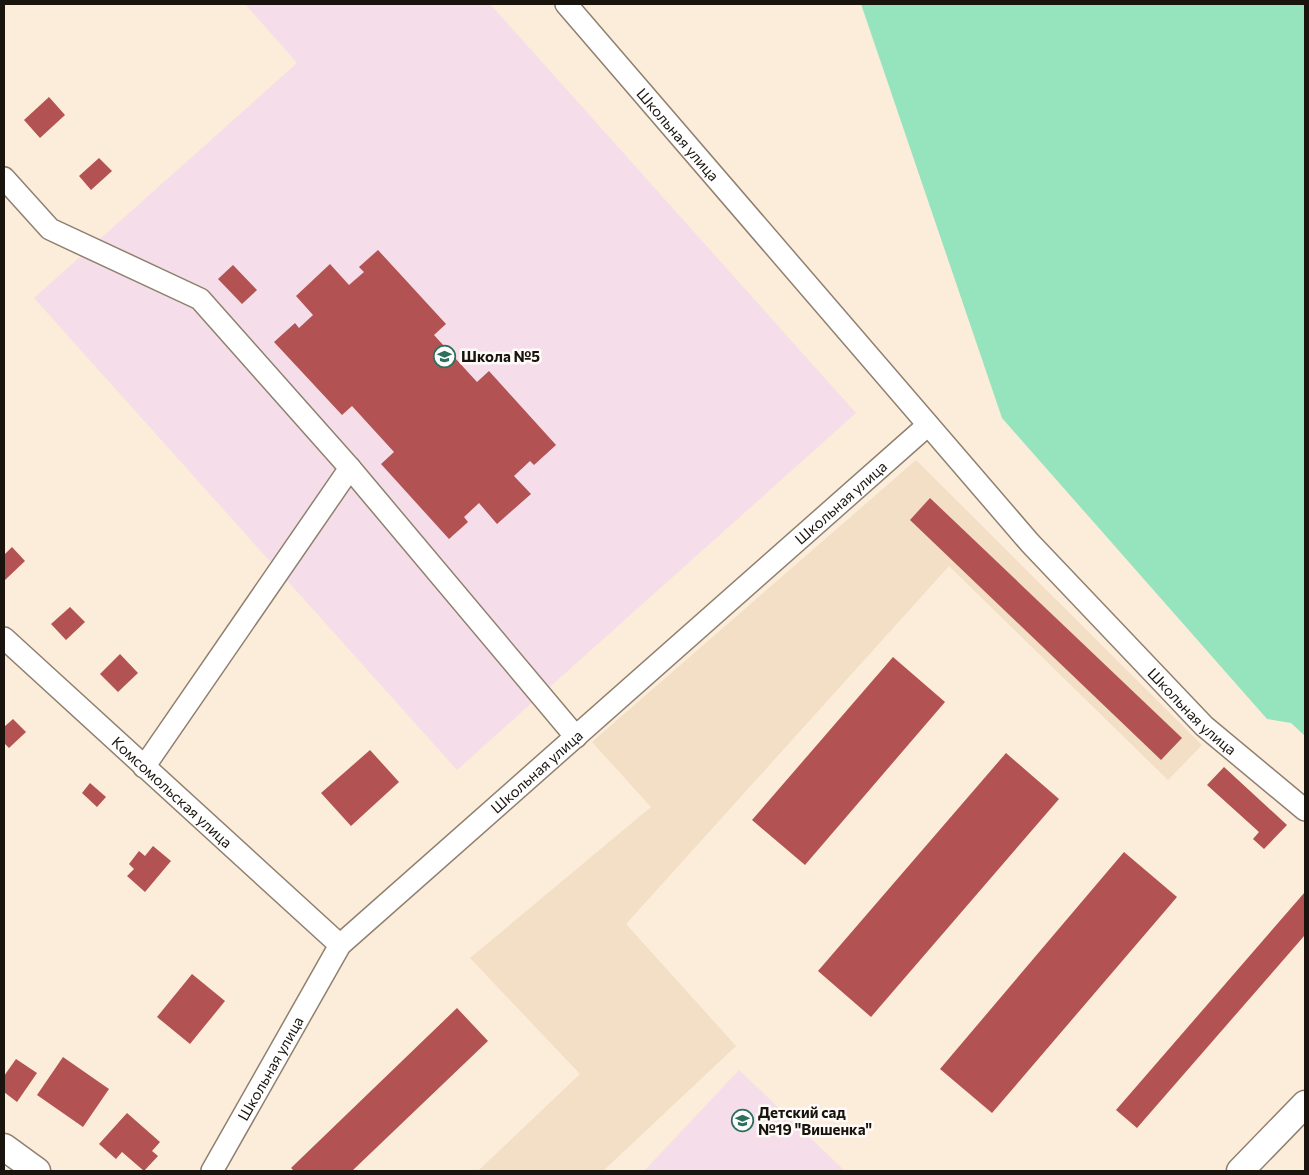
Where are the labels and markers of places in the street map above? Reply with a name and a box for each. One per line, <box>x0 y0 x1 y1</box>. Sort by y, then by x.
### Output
school or university icon: Школа №5 <box>433 344 457 368</box>
place label: Школа №5 <box>461 347 540 365</box>
place label: Детский сад №19 "Вишенка" <box>758 1103 872 1138</box>
school or university icon: Детский сад №19 "Вишенка" <box>730 1109 754 1133</box>

